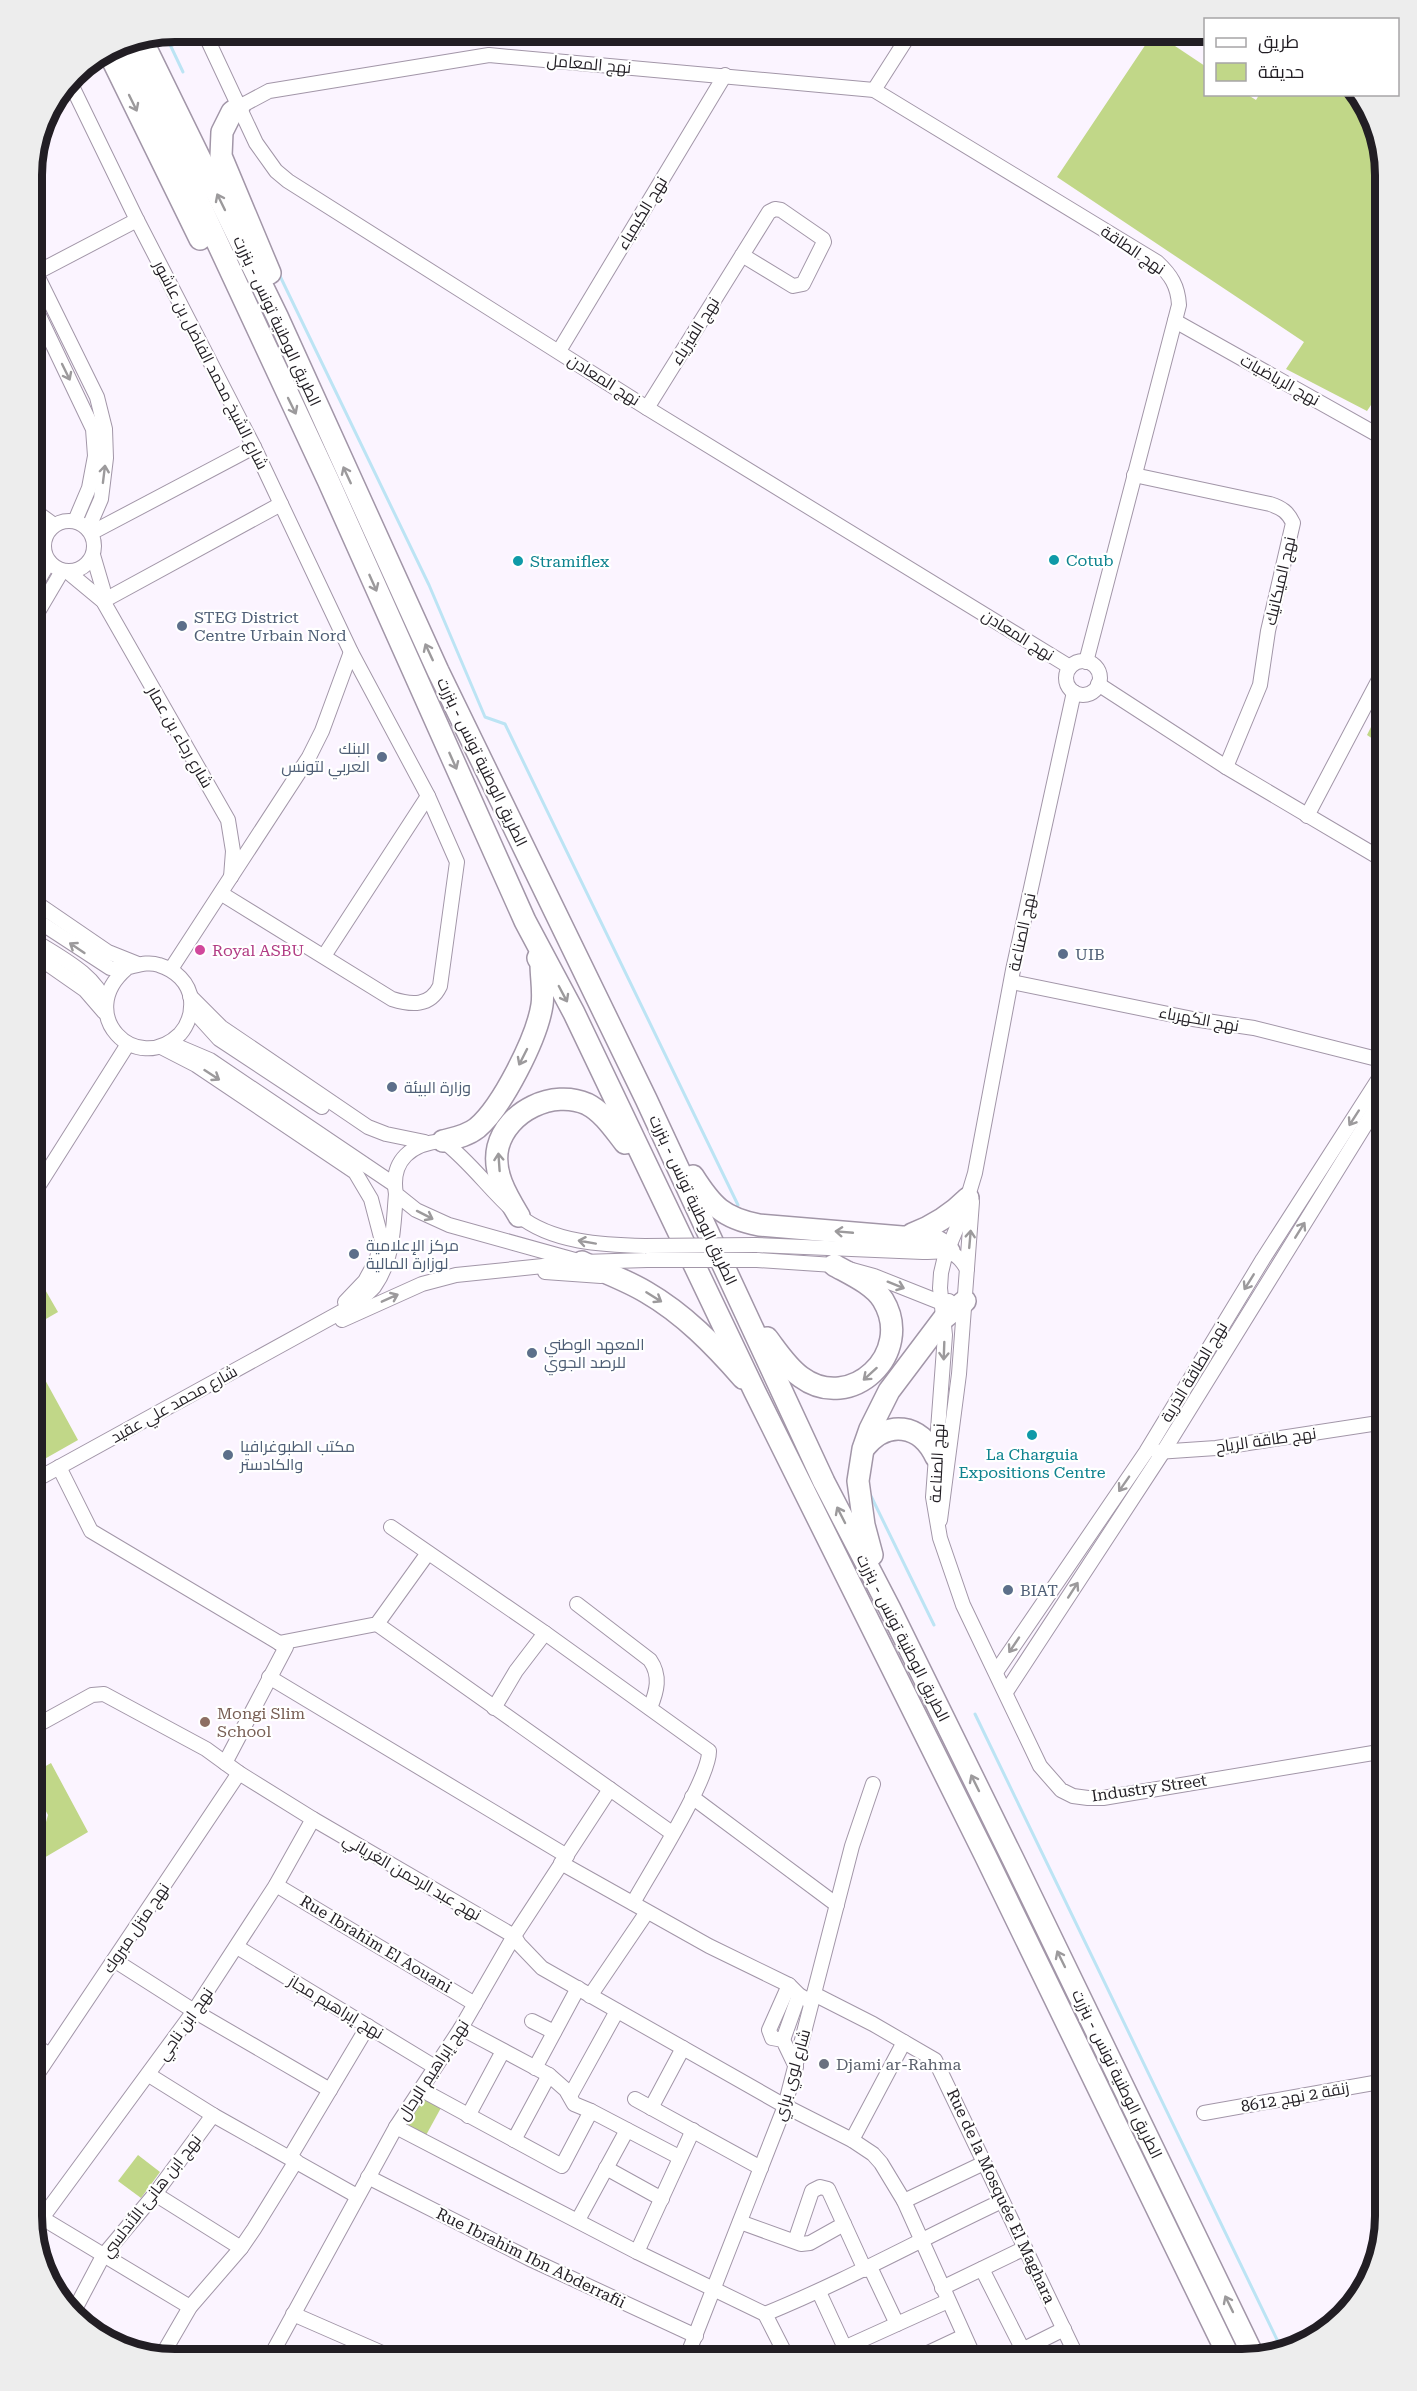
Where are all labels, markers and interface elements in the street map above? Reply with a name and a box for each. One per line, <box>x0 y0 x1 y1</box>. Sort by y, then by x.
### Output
legend <box>1204 18 1399 96</box>
text: طريق <box>1258 31 1299 54</box>
street label: نهج المعامل <box>546 51 632 79</box>
text: حديقة <box>1258 61 1304 82</box>
one-way arrow <box>128 94 140 112</box>
street label: نهج الكيمياء <box>613 173 673 254</box>
one-way arrow <box>215 194 226 212</box>
street label: نهج الطاقة <box>1096 222 1169 280</box>
street label: الطريق الوطنية تونس - بنزرت <box>228 233 325 409</box>
street label: شارع الشيخ محمد الفاضل بن عاشور <box>148 256 272 474</box>
street label: نهج الفيزياء <box>667 294 725 369</box>
street label: نهج المعادن <box>563 350 644 411</box>
street label: نهج الرياضيات <box>1236 350 1323 411</box>
one-way arrow <box>61 363 73 381</box>
one-way arrow <box>287 396 299 414</box>
one-way arrow <box>99 464 110 484</box>
one-way arrow <box>341 466 353 484</box>
street label: نهج الميكانيك <box>1261 535 1301 628</box>
place label: Cotub <box>1066 551 1114 570</box>
place label: Stramiflex <box>530 552 610 571</box>
marker: Cotub <box>1047 553 1061 567</box>
marker: Stramiflex <box>511 554 525 568</box>
one-way arrow <box>369 574 380 592</box>
street label: نهج المعادن <box>977 605 1058 666</box>
place label: STEG District Centre Urbain Nord <box>194 608 346 645</box>
marker: STEG District Centre Urbain Nord <box>175 619 189 633</box>
one-way arrow <box>423 643 435 661</box>
street label: الطريق الوطنية تونس - بنزرت <box>432 674 531 850</box>
street label: شارع رجاء بن عمار <box>141 682 217 792</box>
place label: البنك العربي لتونس <box>281 739 370 780</box>
marker: البنك العربي لتونس <box>375 750 389 764</box>
one-way arrow <box>447 752 459 770</box>
street label: نهج الصناعة <box>1004 891 1042 973</box>
place label: Royal ASBU <box>212 941 304 960</box>
one-way arrow <box>69 942 86 954</box>
marker: Royal ASBU <box>193 943 207 957</box>
place label: UIB <box>1075 945 1105 964</box>
marker: UIB <box>1056 947 1070 961</box>
one-way arrow <box>557 985 569 1002</box>
street label: نهج الكهرباء <box>1157 1003 1241 1037</box>
one-way arrow <box>516 1048 528 1066</box>
one-way arrow <box>203 1069 220 1081</box>
place label: وزارة البيئة <box>404 1078 471 1097</box>
marker: وزارة البيئة <box>385 1080 399 1094</box>
one-way arrow <box>1348 1109 1360 1126</box>
street label: الطريق الوطنية تونس - بنزرت <box>644 1112 741 1288</box>
one-way arrow <box>493 1153 504 1173</box>
one-way arrow <box>416 1210 434 1222</box>
one-way arrow <box>1294 1222 1306 1239</box>
one-way arrow <box>835 1226 855 1237</box>
one-way arrow <box>964 1229 975 1249</box>
place label: مركز الإعلامية لوزارة المالية <box>366 1236 459 1273</box>
one-way arrow <box>578 1236 597 1247</box>
marker: مركز الإعلامية لوزارة المالية <box>347 1247 361 1261</box>
one-way arrow <box>1242 1273 1254 1290</box>
one-way arrow <box>887 1280 905 1291</box>
one-way arrow <box>645 1291 662 1303</box>
one-way arrow <box>381 1292 399 1303</box>
street label: نهج الطاقة الذرية <box>1157 1318 1233 1427</box>
place label: المعهد الوطني للرصد الجوي <box>544 1335 644 1376</box>
one-way arrow <box>939 1341 950 1361</box>
marker: المعهد الوطني للرصد الجوي <box>525 1346 539 1360</box>
street label: شارع محمد علي عقيد <box>107 1361 243 1450</box>
one-way arrow <box>863 1367 878 1381</box>
street label: نهج الصناعة <box>925 1423 951 1503</box>
street label: نهج طاقة الرياح <box>1214 1424 1318 1458</box>
marker: La Charguia Expositions Centre <box>1025 1428 1039 1442</box>
place label: مكتب الطبوغرافيا والكادستر <box>239 1437 355 1474</box>
place label: La Charguia Expositions Centre <box>958 1445 1106 1482</box>
marker: مكتب الطبوغرافيا والكادستر <box>221 1448 235 1462</box>
one-way arrow <box>1118 1475 1130 1491</box>
one-way arrow <box>835 1507 847 1524</box>
street label: الطريق الوطنية تونس - بنزرت <box>852 1551 954 1725</box>
place label: BIAT <box>1020 1581 1058 1600</box>
one-way arrow <box>1067 1582 1079 1599</box>
marker: BIAT <box>1001 1583 1015 1597</box>
one-way arrow <box>1008 1636 1020 1653</box>
place label: Mongi Slim School <box>217 1704 305 1741</box>
marker: Mongi Slim School <box>198 1715 212 1729</box>
street label: Industry Street <box>1090 1770 1208 1806</box>
one-way arrow <box>969 1775 981 1793</box>
street label: نهج عبد الرحمن الغرياني <box>337 1830 485 1928</box>
street label: نهج منزل مبروك <box>99 1879 175 1978</box>
street label: Rue Ibrahim El Aouani <box>297 1891 455 1997</box>
one-way arrow <box>1054 1950 1066 1968</box>
street label: نهج إبراهيم مجاز <box>283 1971 387 2045</box>
street label: نهج ابن ناجي <box>153 1984 220 2066</box>
street label: الطريق الوطنية تونس - بنزرت <box>1067 1986 1166 2162</box>
street label: نهج إبراهيم الرحال <box>393 2016 474 2125</box>
street label: شارع لوي براي <box>770 2027 818 2124</box>
place label: Djami ar-Rahma <box>836 2055 961 2074</box>
marker: Djami ar-Rahma <box>817 2057 831 2071</box>
street label: زنقة 2 نهج 8612 <box>1239 2078 1351 2118</box>
street label: Rue de la Mosquée El Maghara <box>943 2086 1059 2307</box>
street label: نهج ابن هانئ الأندلسي <box>97 2131 207 2263</box>
street label: Rue Ibrahim Ibn Abderrafii <box>433 2204 629 2312</box>
one-way arrow <box>1222 2295 1234 2313</box>

